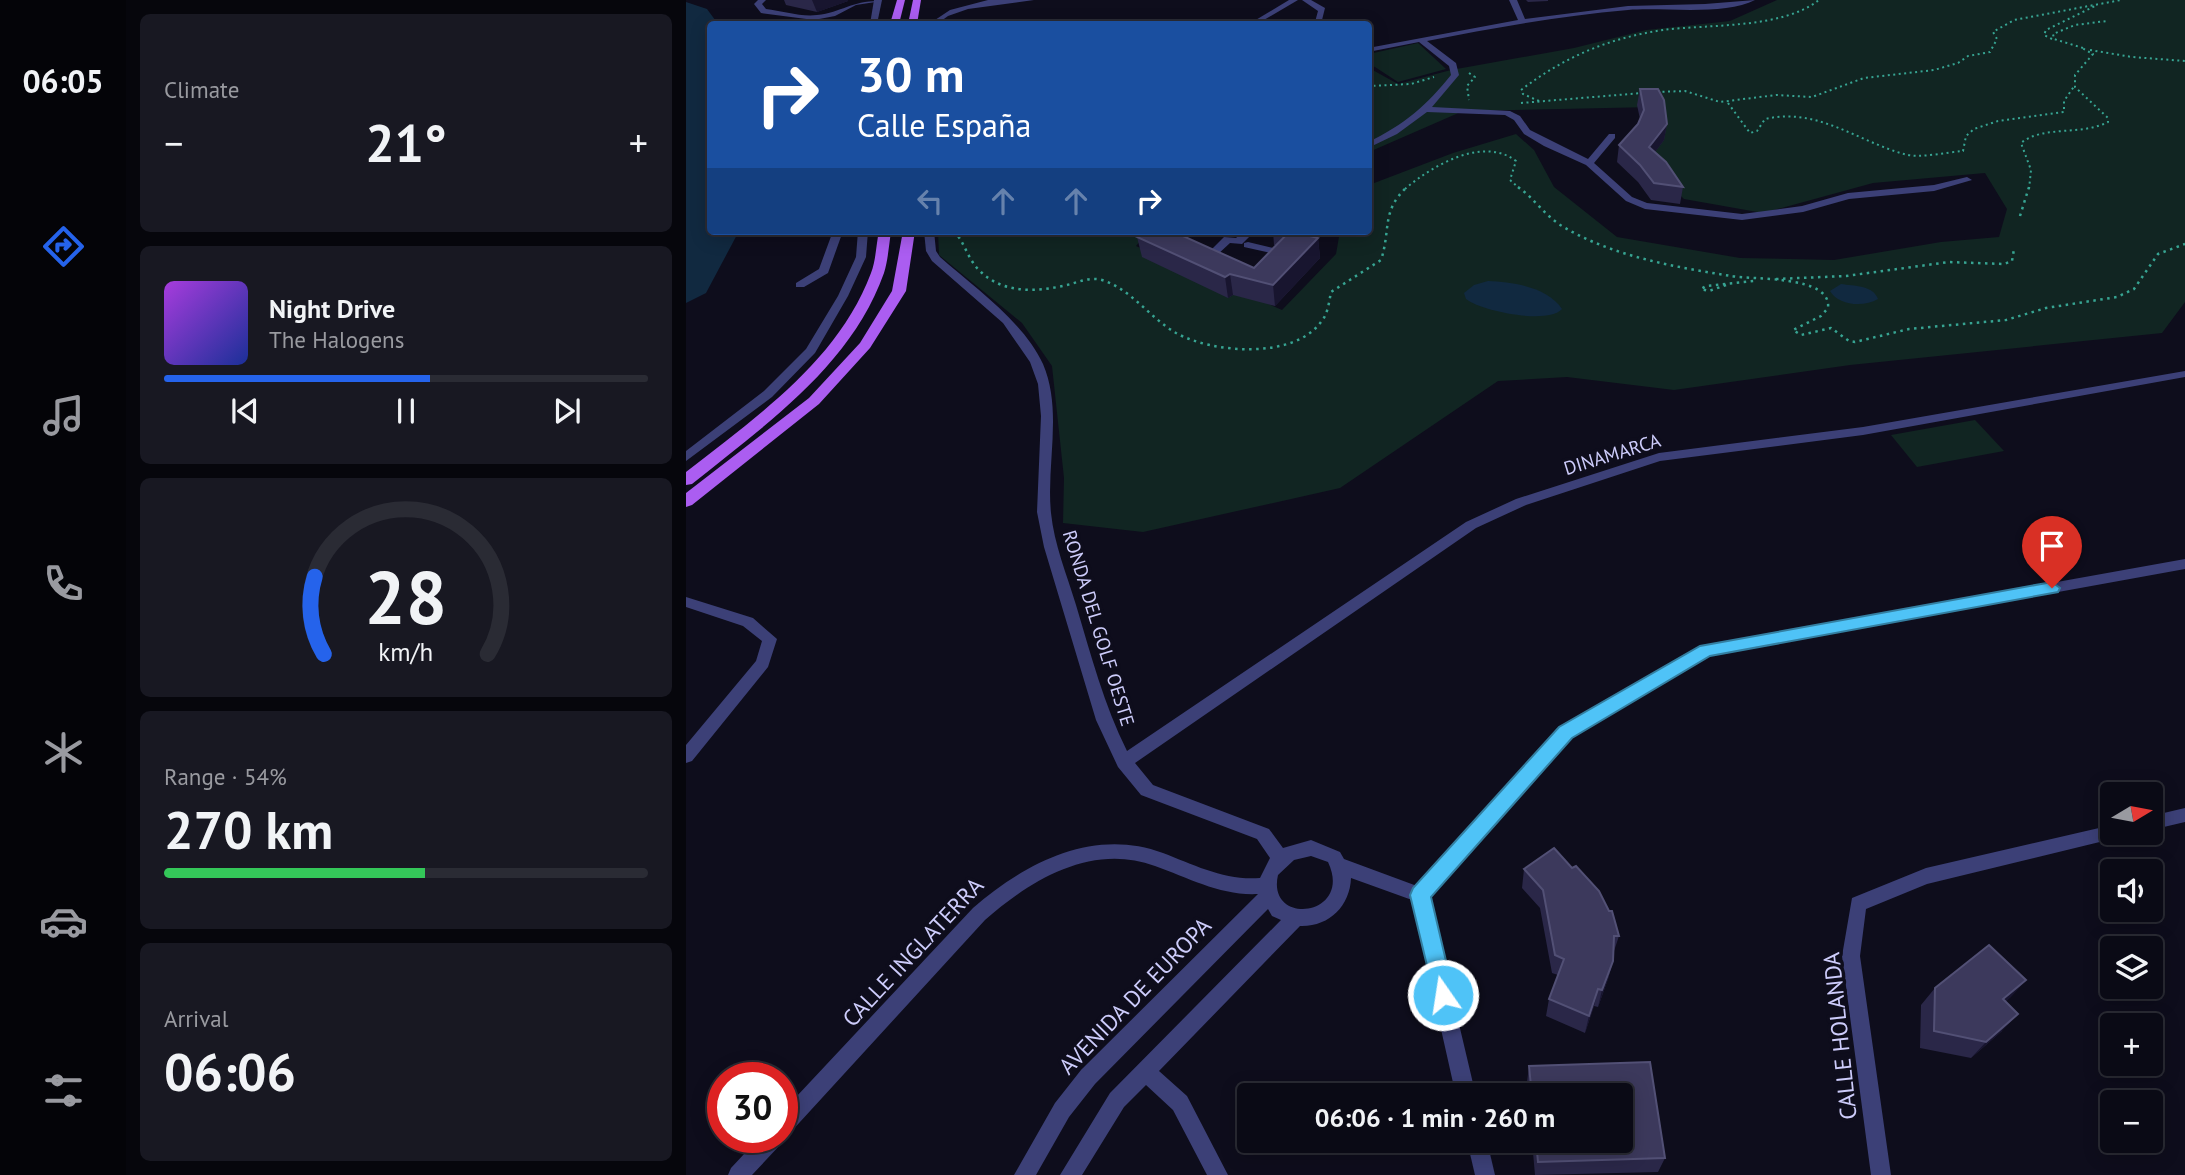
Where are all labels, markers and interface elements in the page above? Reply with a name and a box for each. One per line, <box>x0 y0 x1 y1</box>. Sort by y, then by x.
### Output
text: 30 m <box>857 42 964 106</box>
icon: right <box>742 49 833 140</box>
text: 06:05 <box>22 60 104 102</box>
text: Climate <box>164 75 239 104</box>
text: Calle España <box>857 104 1031 146</box>
text: 21° <box>365 109 447 176</box>
text: − <box>164 118 183 167</box>
text: + <box>629 118 648 167</box>
icon: left <box>911 182 949 220</box>
icon: ahead <box>984 182 1022 220</box>
icon: ahead <box>1057 182 1095 220</box>
icon: right <box>1130 182 1168 220</box>
icon: directions <box>39 222 88 271</box>
text: Night Drive <box>269 292 395 325</box>
text: The Halogens <box>269 325 404 354</box>
icon: music <box>39 391 88 440</box>
icon: previous <box>226 392 264 430</box>
icon: pause <box>387 392 425 430</box>
icon: next <box>548 392 586 430</box>
street label: DINAMARCA <box>1561 428 1663 480</box>
pin <box>2022 516 2082 588</box>
street label: RONDA DEL GOLF OESTE <box>1058 527 1140 729</box>
icon: arrive <box>2033 527 2071 565</box>
text: 28 <box>365 550 447 644</box>
icon: phone <box>39 559 88 608</box>
text: km/h <box>379 635 433 667</box>
icon: climate <box>39 728 88 777</box>
text: Range · 54% <box>164 762 287 791</box>
north arrow <box>2100 782 2163 845</box>
map controls <box>2100 782 2163 1153</box>
text: 270 km <box>164 796 333 863</box>
button: sound <box>2100 859 2163 922</box>
street label: CALLE INGLATERRA <box>836 871 990 1032</box>
icon: car <box>39 897 88 946</box>
street label: AVENIDA DE EUROPA <box>1052 911 1217 1080</box>
button: layers <box>2100 936 2163 999</box>
street label: CALLE HOLANDA <box>1816 950 1863 1121</box>
position arrow <box>1406 958 1480 1032</box>
text: Arrival <box>164 1004 228 1033</box>
button: + <box>2100 1013 2163 1076</box>
text: 06:06 <box>164 1038 296 1105</box>
speed limit sign: 30 <box>707 1062 798 1153</box>
icon: filters <box>39 1066 88 1115</box>
button: − <box>2100 1090 2163 1153</box>
text: 06:06 · 1 min · 260 m <box>1315 1101 1555 1134</box>

